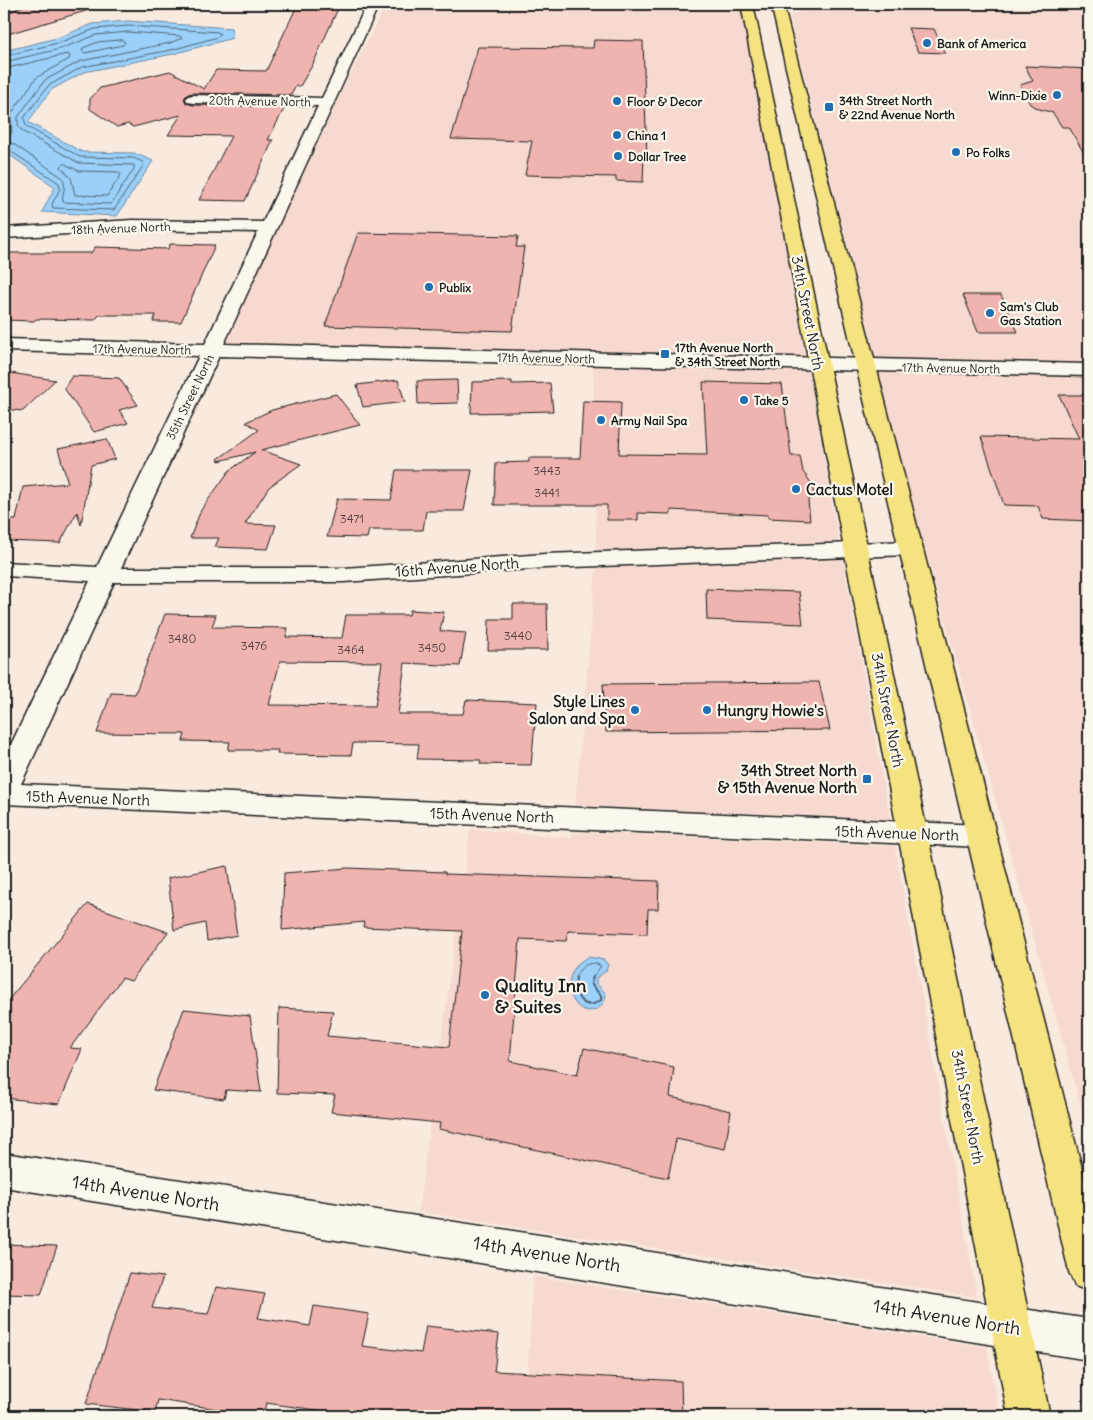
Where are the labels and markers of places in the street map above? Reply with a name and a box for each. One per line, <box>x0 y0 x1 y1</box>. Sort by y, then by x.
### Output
place label: Bank of America <box>937 36 1026 51</box>
marker: Bank of America <box>921 37 933 49</box>
place label: Winn-Dixie <box>988 88 1048 103</box>
marker: Winn-Dixie <box>1051 89 1063 101</box>
place label: 34th Street North & 22nd Avenue North <box>839 93 955 122</box>
place label: Floor & Decor <box>627 94 702 109</box>
marker: Floor & Decor <box>611 95 623 107</box>
marker: 34th Street North & 22nd Avenue North <box>823 101 835 113</box>
place label: China 1 <box>627 128 666 143</box>
marker: China 1 <box>611 129 623 141</box>
place label: Po Folks <box>966 145 1010 160</box>
marker: Po Folks <box>950 146 962 158</box>
place label: Dollar Tree <box>628 149 687 164</box>
marker: Dollar Tree <box>612 150 624 162</box>
place label: Publix <box>439 280 471 295</box>
marker: Publix <box>423 281 435 293</box>
place label: Sam's Club Gas Station <box>1000 299 1062 328</box>
marker: Sam's Club Gas Station <box>984 307 996 319</box>
place label: 17th Avenue North & 34th Street North <box>675 340 780 369</box>
marker: 17th Avenue North & 34th Street North <box>659 348 671 360</box>
place label: Take 5 <box>754 393 789 408</box>
marker: Take 5 <box>738 394 750 406</box>
place label: Army Nail Spa <box>611 413 688 429</box>
marker: Army Nail Spa <box>595 414 607 426</box>
place label: Cactus Motel <box>806 480 893 499</box>
marker: Cactus Motel <box>790 483 802 495</box>
place label: Style Lines Salon and Spa <box>529 692 625 729</box>
place label: Hungry Howie's <box>717 701 824 721</box>
marker: Style Lines Salon and Spa <box>629 704 641 716</box>
marker: Hungry Howie's <box>701 704 713 716</box>
place label: 34th Street North & 15th Avenue North <box>718 761 857 797</box>
marker: 34th Street North & 15th Avenue North <box>861 773 873 785</box>
place label: Quality Inn & Suites <box>495 974 587 1018</box>
marker: Quality Inn & Suites <box>479 989 491 1001</box>

